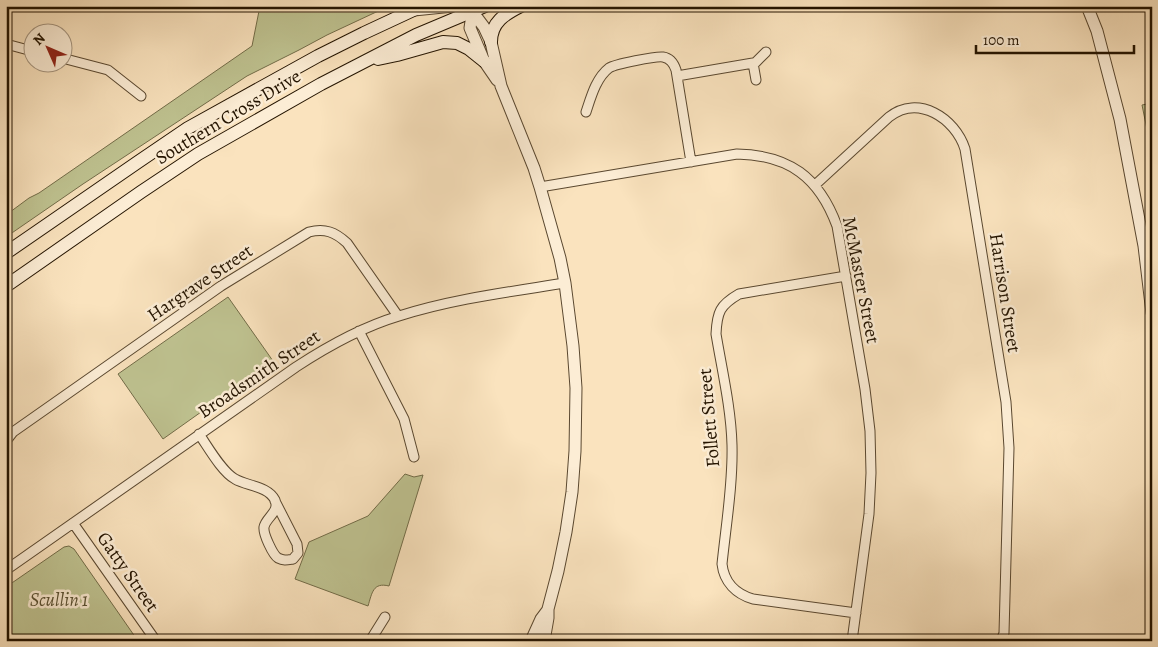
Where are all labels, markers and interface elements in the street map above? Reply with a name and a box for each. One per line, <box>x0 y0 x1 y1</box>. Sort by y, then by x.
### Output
north arrow <box>22 22 72 72</box>
scale bar <box>976 22 1133 54</box>
text: N <box>29 29 49 49</box>
text: 100 m <box>983 30 1020 50</box>
street label: Southern Cross Drive <box>150 63 306 171</box>
street label: McMaster Street <box>836 214 886 346</box>
street label: Harrison Street <box>983 231 1027 355</box>
street label: Hargrave Street <box>142 238 258 328</box>
street label: Broadsmith Street <box>193 323 325 425</box>
street label: Follett Street <box>692 367 726 469</box>
street label: Gatty Street <box>91 527 165 617</box>
park label: Scullin 1 <box>30 587 88 613</box>

